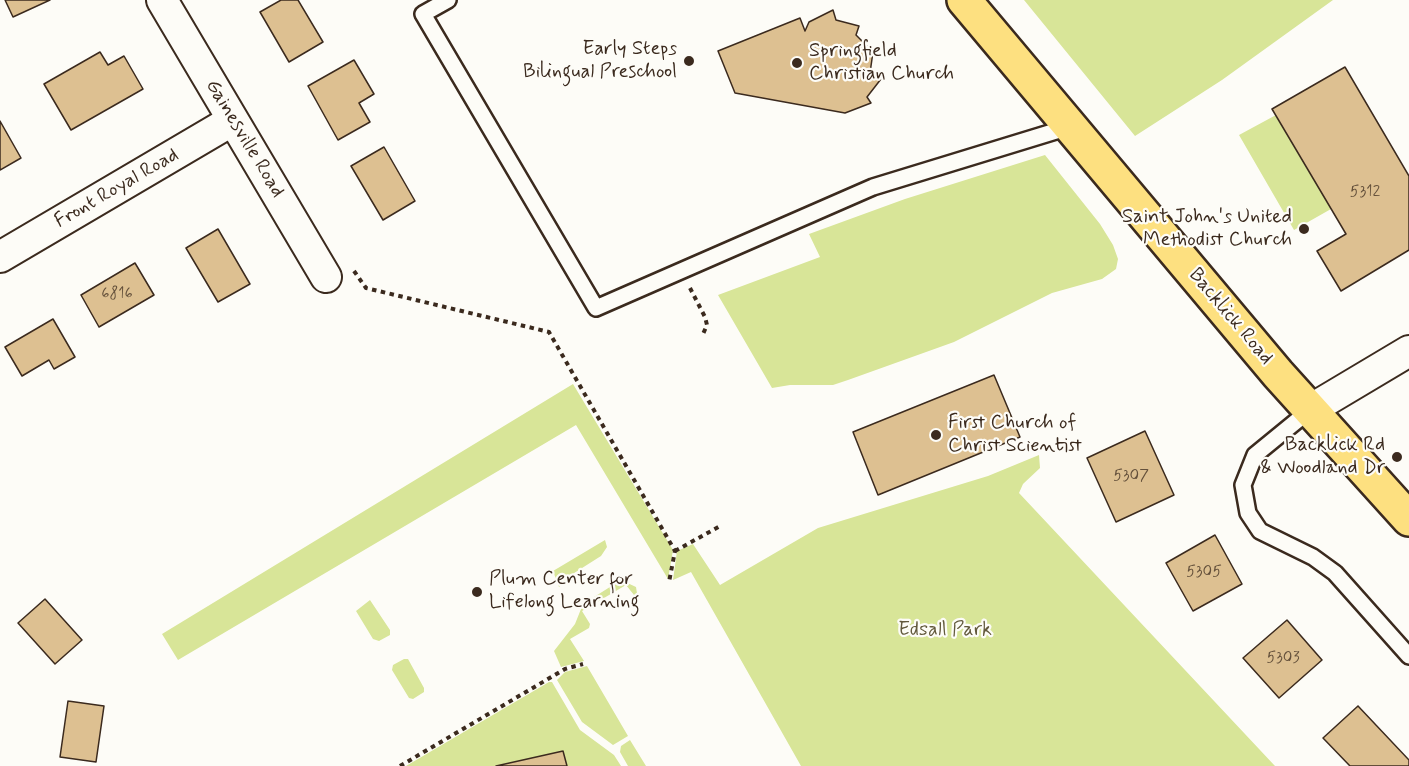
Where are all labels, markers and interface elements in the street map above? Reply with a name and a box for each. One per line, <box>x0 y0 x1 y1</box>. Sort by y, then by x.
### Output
place label: Early Steps Bilingual Preschool <box>523 38 677 85</box>
place label: Springfield Christian Church <box>809 40 954 87</box>
marker: Early Steps Bilingual Preschool <box>682 54 696 68</box>
marker: Springfield Christian Church <box>790 56 804 70</box>
street label: Gainesville Road <box>199 76 289 202</box>
street label: Front Royal Road <box>51 144 183 234</box>
house number: 5312 <box>1350 183 1380 203</box>
place label: Saint John's United Methodist Church <box>1122 206 1292 253</box>
marker: Saint John's United Methodist Church <box>1297 222 1311 236</box>
street label: Backlick Road <box>1183 264 1277 370</box>
house number: 6816 <box>101 285 133 305</box>
place label: First Church of Christ Scientist <box>948 412 1082 459</box>
marker: First Church of Christ Scientist <box>929 428 943 442</box>
place label: Backlick Rd & Woodland Dr <box>1260 434 1385 481</box>
marker: Backlick Rd & Woodland Dr <box>1390 450 1404 464</box>
house number: 5307 <box>1113 467 1149 487</box>
house number: 5305 <box>1186 563 1222 583</box>
place label: Plum Center for Lifelong Learning <box>489 568 640 615</box>
marker: Plum Center for Lifelong Learning <box>470 585 484 599</box>
park label: Edsall Park <box>898 619 992 643</box>
house number: 5303 <box>1266 649 1300 669</box>

